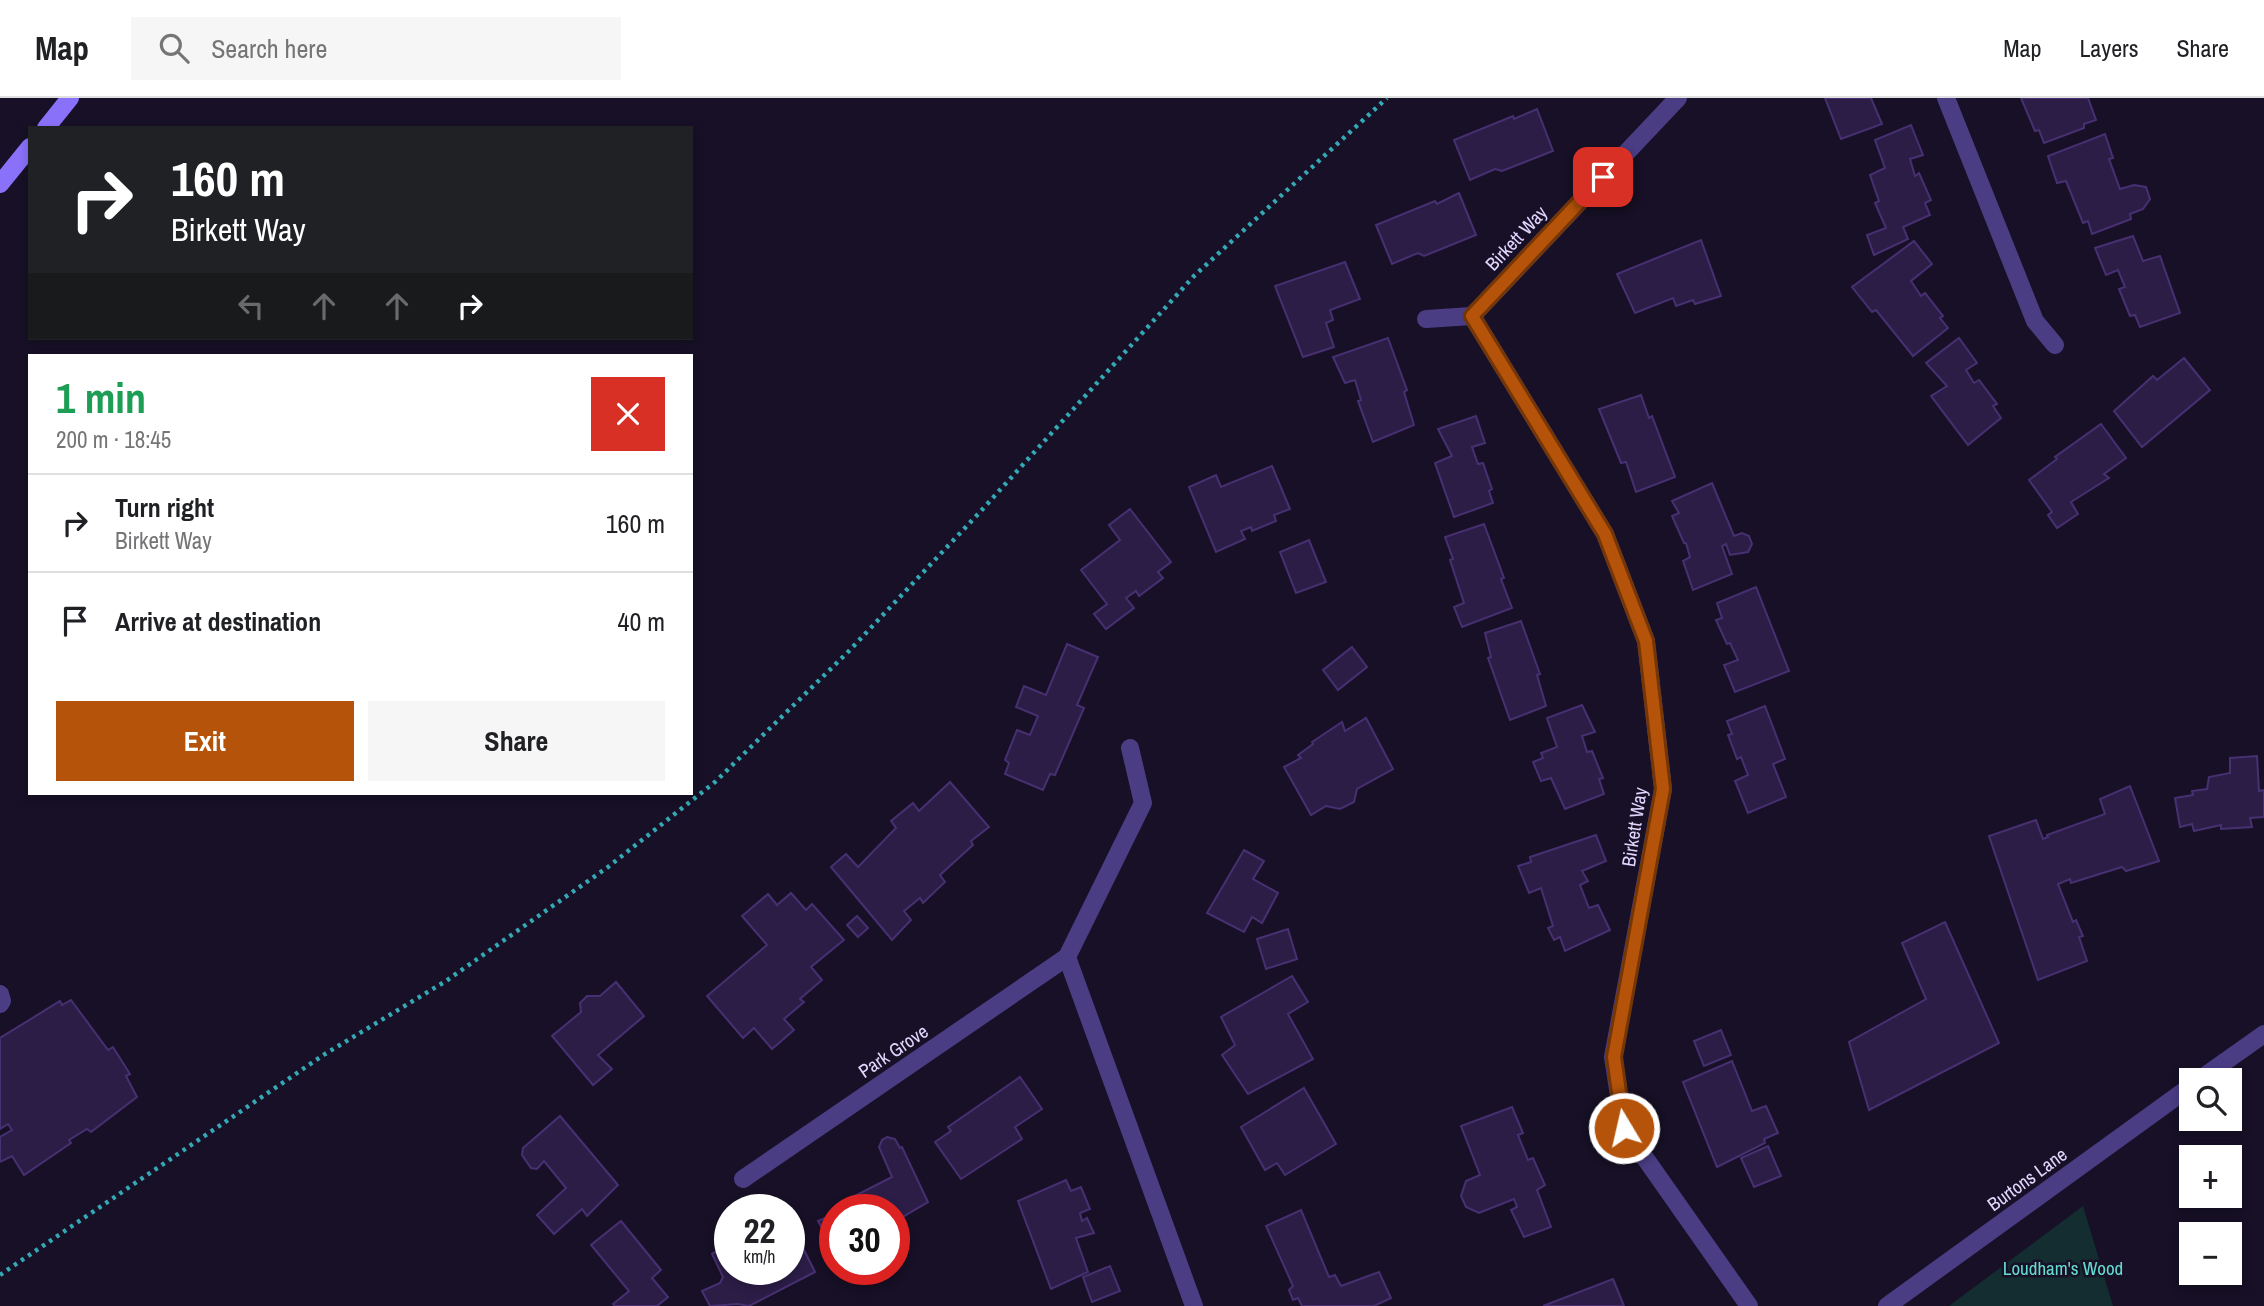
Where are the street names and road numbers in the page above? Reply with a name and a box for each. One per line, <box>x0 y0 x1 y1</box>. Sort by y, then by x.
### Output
street label: Birkett Way <box>1479 200 1553 276</box>
street label: Birkett Way <box>1615 785 1653 869</box>
street label: Park Grove <box>853 1018 933 1084</box>
street label: Burtons Lane <box>1982 1141 2072 1217</box>

